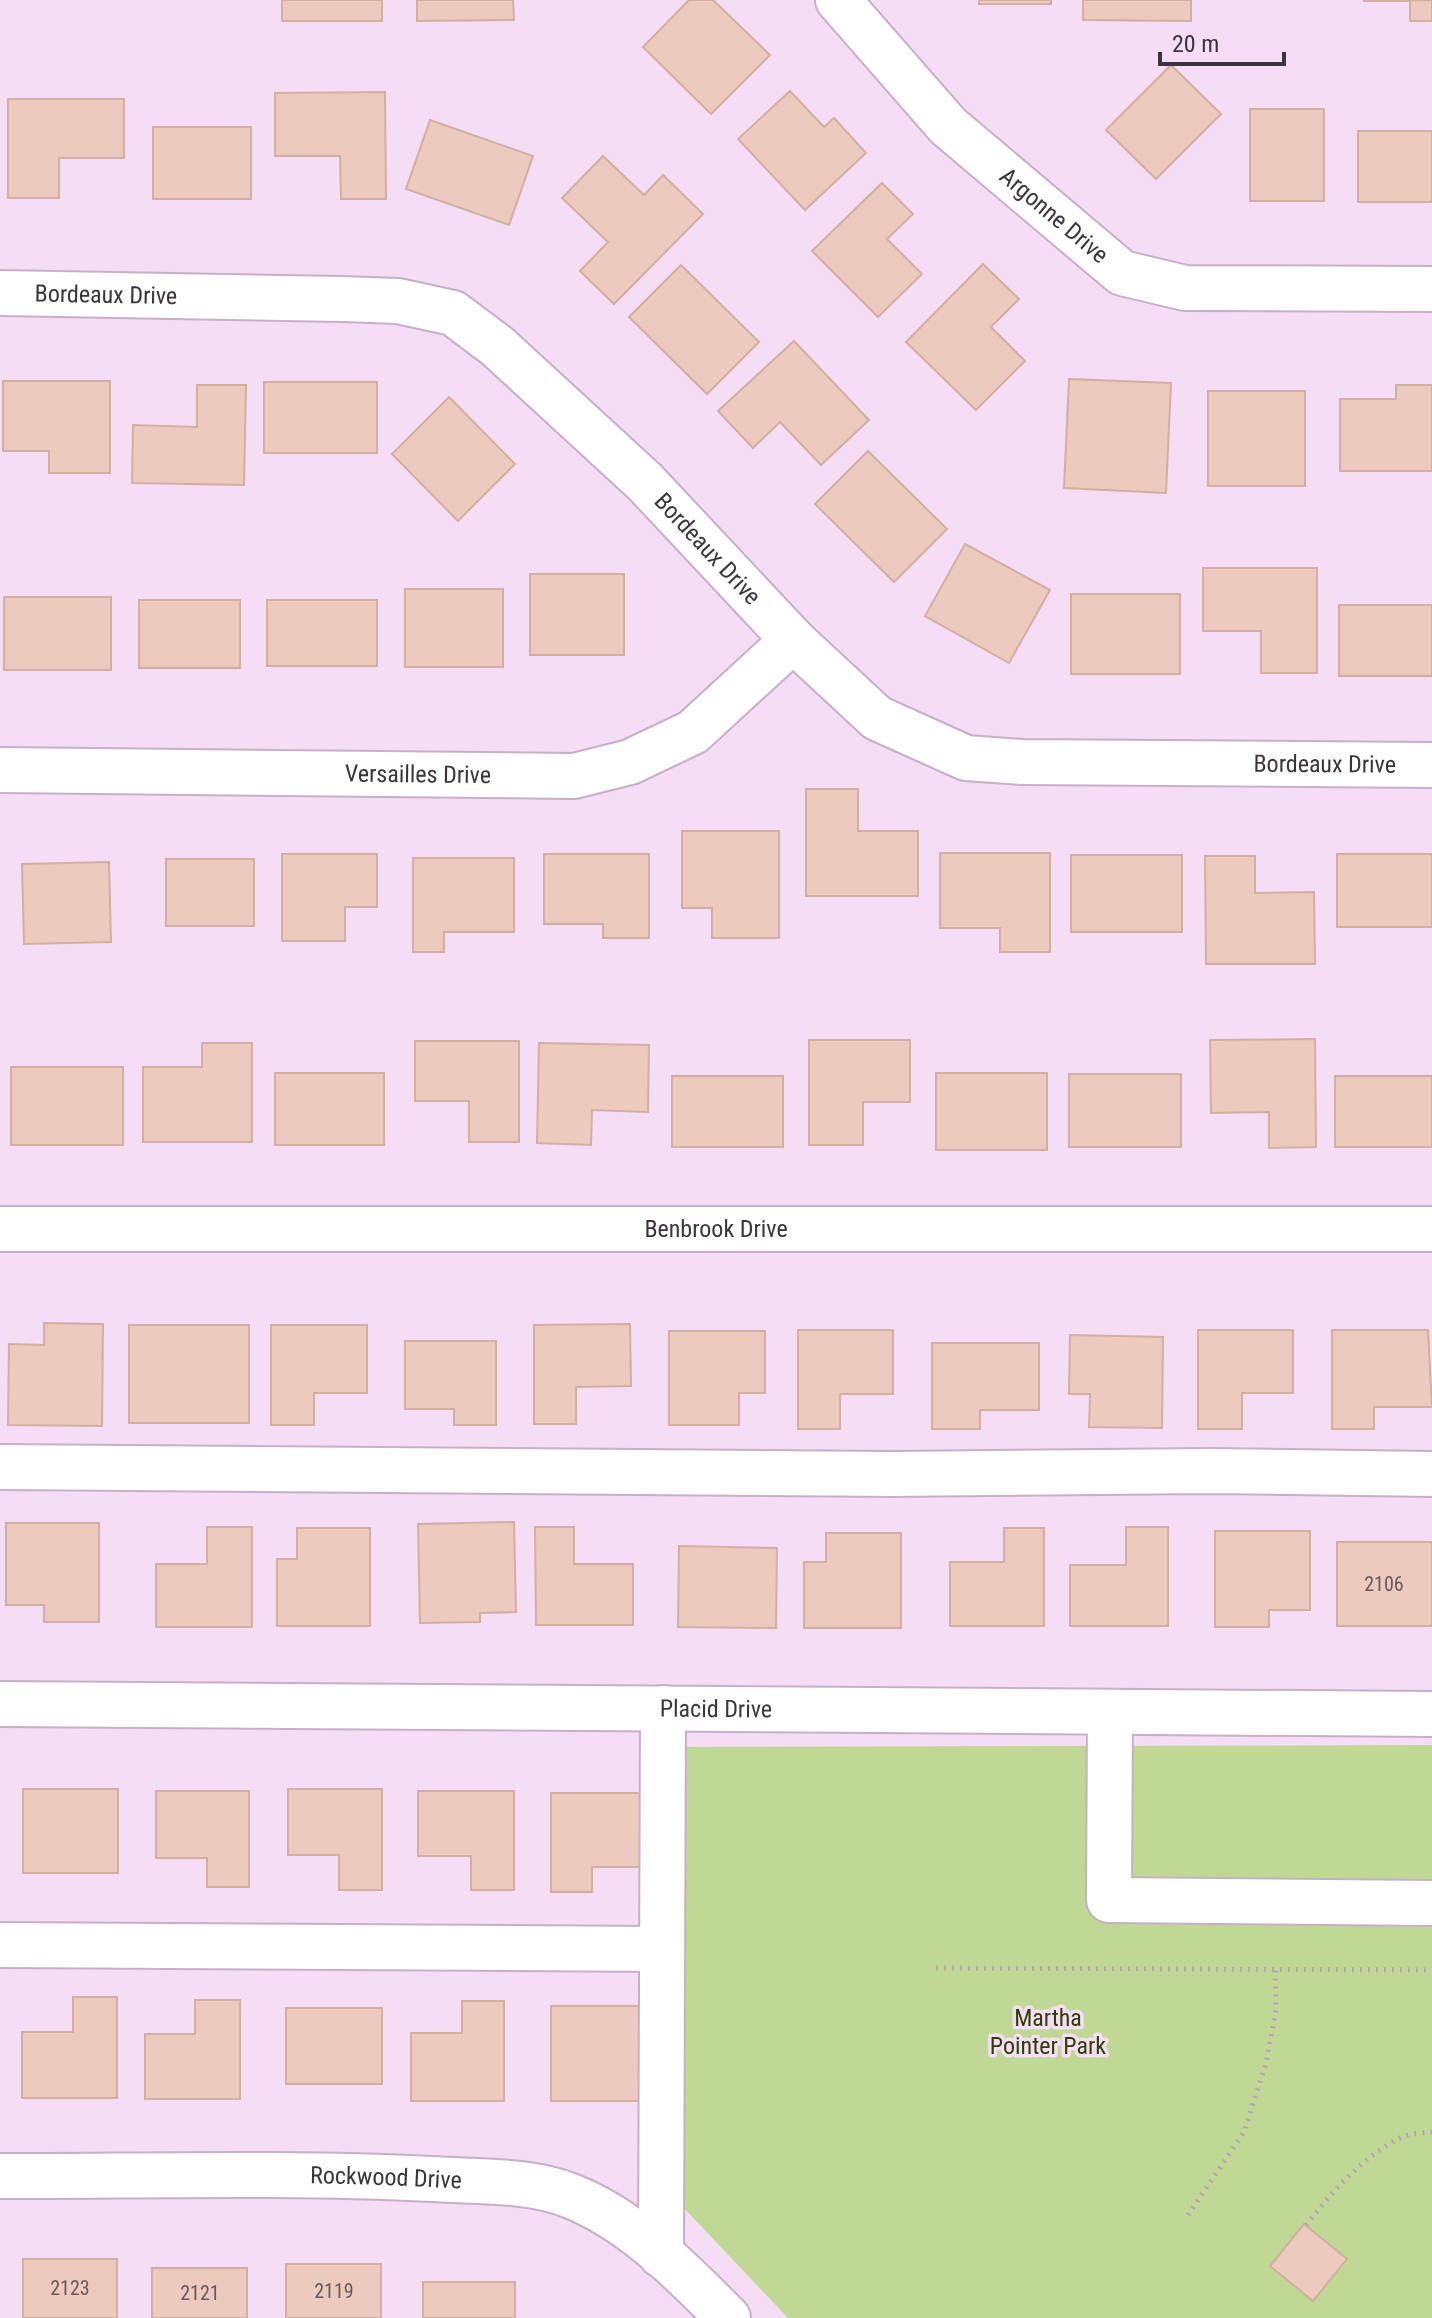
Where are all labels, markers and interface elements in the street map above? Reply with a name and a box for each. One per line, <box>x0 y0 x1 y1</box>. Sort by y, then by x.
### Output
scale bar <box>1160 16 1284 66</box>
text: 20 m <box>1172 30 1219 58</box>
street label: Argonne Drive <box>994 162 1114 269</box>
street label: Bordeaux Drive <box>35 280 177 310</box>
street label: Bordeaux Drive <box>649 487 767 610</box>
street label: Bordeaux Drive <box>1253 750 1396 779</box>
street label: Versailles Drive <box>345 760 491 789</box>
street label: Benbrook Drive <box>644 1215 788 1243</box>
house number: 2106 <box>1364 1572 1404 1596</box>
street label: Placid Drive <box>660 1695 772 1723</box>
park label: Martha Pointer Park <box>990 2004 1106 2060</box>
street label: Rockwood Drive <box>310 2161 462 2194</box>
house number: 2123 <box>50 2276 90 2300</box>
house number: 2119 <box>314 2279 354 2303</box>
house number: 2121 <box>180 2281 220 2305</box>

